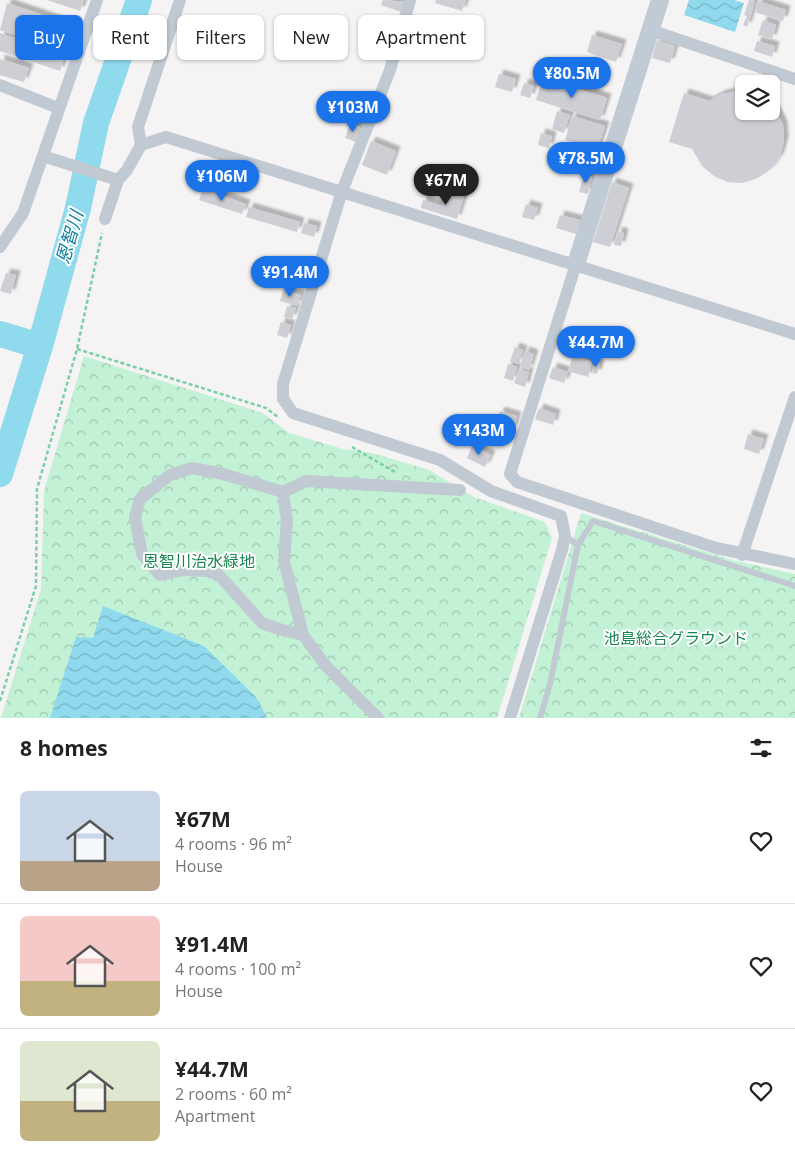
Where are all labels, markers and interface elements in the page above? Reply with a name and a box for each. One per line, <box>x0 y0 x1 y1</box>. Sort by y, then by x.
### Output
chip: Buy <box>15 15 83 60</box>
chip: Rent <box>93 15 167 60</box>
chip: Filters <box>177 15 264 60</box>
chip: New <box>274 15 348 60</box>
chip: Apartment <box>358 15 484 60</box>
pin: ¥80.5M <box>531 56 613 99</box>
text: ¥80.5M <box>544 62 600 84</box>
map controls <box>735 75 780 120</box>
button: layers <box>735 75 780 120</box>
pin: ¥103M <box>318 90 388 133</box>
text: ¥103M <box>327 96 379 118</box>
pin: ¥78.5M <box>545 142 627 184</box>
text: ¥78.5M <box>558 147 614 169</box>
pin: ¥106M <box>187 160 257 202</box>
pin: ¥67M <box>416 164 476 206</box>
text: ¥106M <box>196 165 248 187</box>
text: ¥67M <box>425 169 467 191</box>
water label: 恩智川 <box>50 206 89 266</box>
pin: ¥91.4M <box>249 256 331 298</box>
text: ¥91.4M <box>262 261 318 283</box>
pin: ¥44.7M <box>555 326 637 368</box>
text: ¥44.7M <box>568 331 624 353</box>
pin: ¥143M <box>444 414 514 456</box>
text: ¥143M <box>453 419 505 441</box>
park label: 恩智川治水緑地 <box>143 550 255 572</box>
park label: 池島総合グラウンド <box>604 627 748 649</box>
text: 8 homes <box>20 734 108 762</box>
icon: filters <box>747 734 775 762</box>
text: ¥67M <box>175 805 231 833</box>
icon: home <box>60 811 120 871</box>
icon: heart <box>747 827 775 855</box>
text: 4 rooms · 96 m² <box>175 833 292 855</box>
text: House <box>175 855 223 877</box>
text: ¥91.4M <box>175 930 249 958</box>
icon: home <box>60 936 120 996</box>
icon: heart <box>747 952 775 980</box>
text: 4 rooms · 100 m² <box>175 958 301 980</box>
text: House <box>175 980 223 1002</box>
text: ¥44.7M <box>175 1055 249 1083</box>
icon: home <box>60 1061 120 1121</box>
icon: heart <box>747 1077 775 1105</box>
text: 2 rooms · 60 m² <box>175 1083 292 1105</box>
text: Apartment <box>175 1105 255 1127</box>

